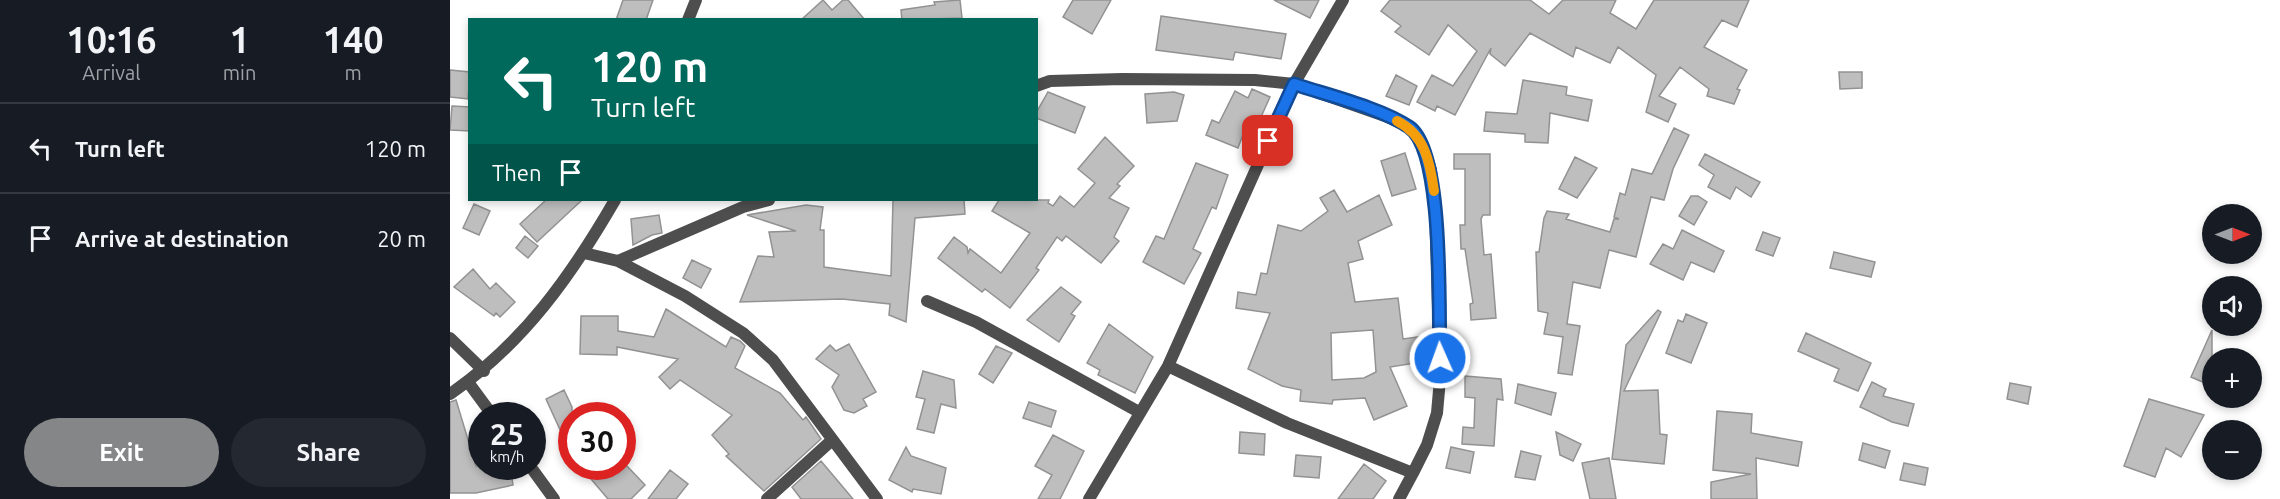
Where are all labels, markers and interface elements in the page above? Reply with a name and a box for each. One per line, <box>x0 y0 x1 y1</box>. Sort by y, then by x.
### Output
text: 10:16 <box>66 19 156 60</box>
text: 1 <box>229 19 250 60</box>
text: 140 <box>323 19 384 60</box>
icon: left <box>492 42 570 120</box>
text: 120 m <box>591 43 708 90</box>
text: Arrival <box>82 61 141 84</box>
text: min <box>223 61 256 84</box>
text: m <box>345 61 362 84</box>
text: Turn left <box>591 92 695 122</box>
pin <box>1242 115 1293 166</box>
icon: arrive <box>1251 124 1284 157</box>
icon: left <box>24 132 57 165</box>
text: Turn left <box>75 136 165 161</box>
text: 120 m <box>365 136 426 161</box>
icon: arrive <box>554 156 587 189</box>
text: Then <box>492 160 542 185</box>
north arrow <box>2202 204 2262 264</box>
map controls <box>2202 204 2262 480</box>
icon: arrive <box>24 222 57 255</box>
text: Arrive at destination <box>75 226 289 251</box>
text: 20 m <box>377 226 426 251</box>
button: sound <box>2202 276 2262 336</box>
position arrow <box>1408 326 1472 390</box>
button: + <box>2202 348 2262 408</box>
speed limit sign: 30 <box>558 402 636 480</box>
text: 25 <box>490 417 524 451</box>
button: Exit <box>24 418 219 487</box>
button: Share <box>231 418 426 487</box>
button: − <box>2202 420 2262 480</box>
text: km/h <box>490 448 524 465</box>

